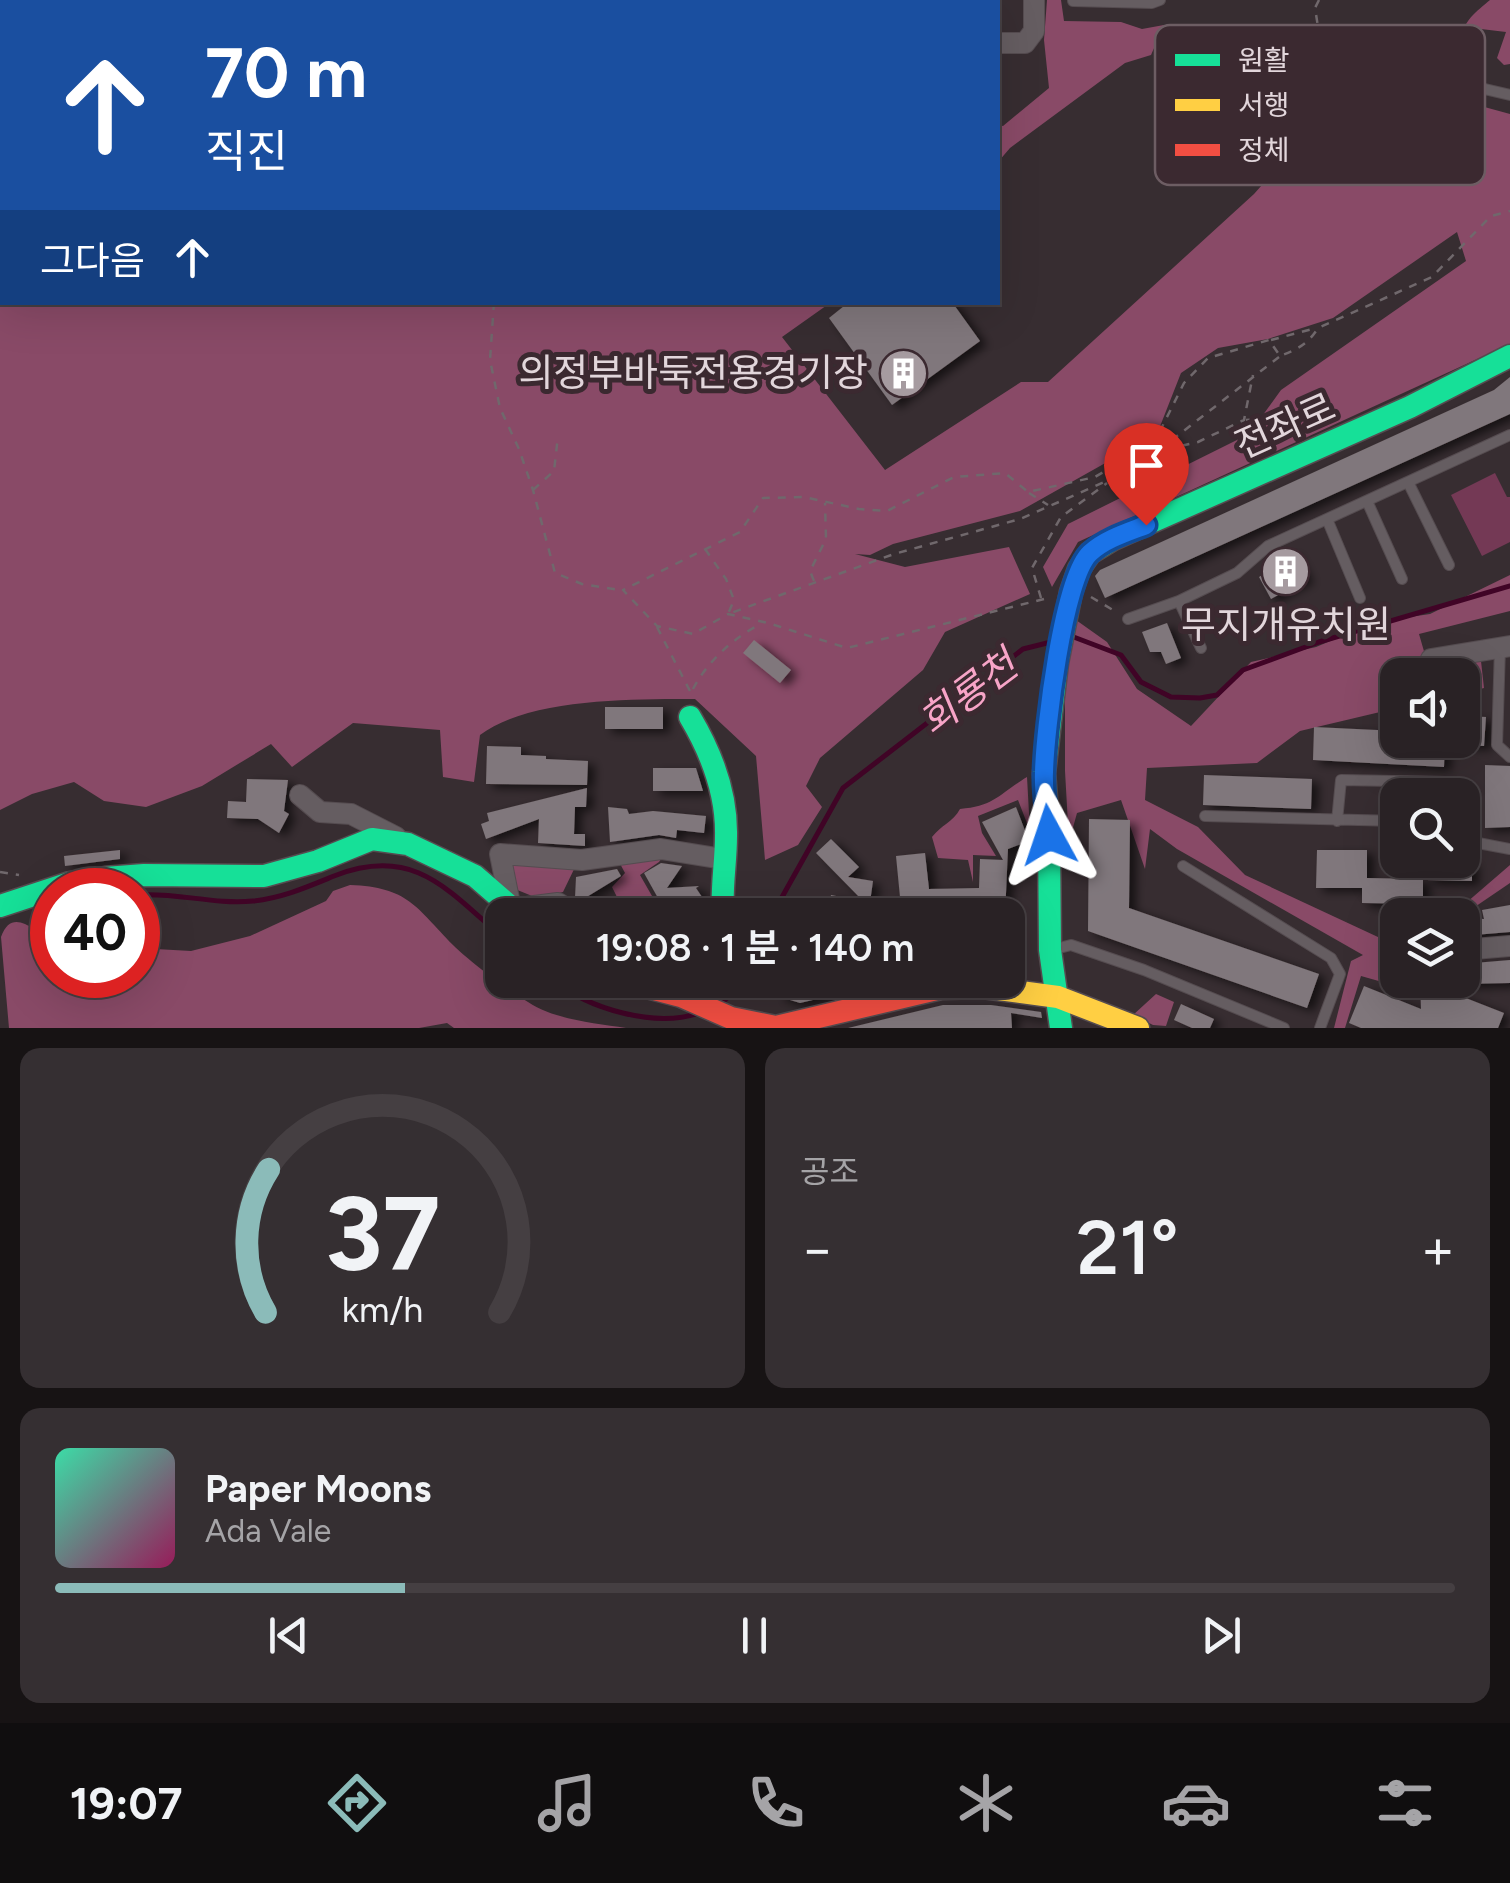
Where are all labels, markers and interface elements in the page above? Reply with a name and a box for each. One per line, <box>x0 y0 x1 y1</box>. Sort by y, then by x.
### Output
legend <box>1155 25 1485 185</box>
text: 70 m <box>205 30 367 115</box>
icon: ahead <box>40 40 170 170</box>
text: 원활 <box>1238 43 1290 77</box>
text: 서행 <box>1238 88 1290 122</box>
text: 직진 <box>205 124 288 178</box>
text: 정체 <box>1238 133 1290 167</box>
icon: ahead <box>165 230 220 285</box>
text: 그다음 <box>40 238 145 284</box>
building icon: 의정부바둑전용경기장 <box>877 347 929 399</box>
place label: 의정부바둑전용경기장 <box>518 350 868 396</box>
street label: 전좌로 <box>1228 384 1342 468</box>
pin <box>1104 423 1189 526</box>
icon: arrive <box>1119 438 1174 493</box>
building icon: 무지개유치원 <box>1260 545 1312 597</box>
place label: 무지개유치원 <box>1181 602 1391 648</box>
water label: 회룡천 <box>909 638 1030 745</box>
map controls <box>1380 658 1480 998</box>
button: sound <box>1380 658 1480 758</box>
button: search <box>1380 778 1480 878</box>
position arrow <box>997 783 1101 887</box>
speed limit sign: 40 <box>30 868 160 998</box>
button: layers <box>1380 898 1480 998</box>
text: 19:08 · 1 분 · 140 m <box>596 925 914 971</box>
text: 공조 <box>800 1153 859 1191</box>
text: 37 <box>325 1171 440 1296</box>
text: 21° <box>1076 1203 1179 1293</box>
text: − <box>800 1216 834 1282</box>
text: + <box>1421 1216 1455 1282</box>
text: km/h <box>342 1288 423 1331</box>
text: Paper Moons <box>205 1466 431 1512</box>
text: Ada Vale <box>205 1512 331 1550</box>
icon: previous <box>261 1608 316 1663</box>
icon: pause <box>727 1608 782 1663</box>
icon: next <box>1194 1608 1249 1663</box>
icon: directions <box>322 1768 392 1838</box>
icon: music <box>532 1768 602 1838</box>
icon: phone <box>741 1768 811 1838</box>
icon: climate <box>951 1768 1021 1838</box>
icon: car <box>1161 1768 1231 1838</box>
icon: filters <box>1370 1768 1440 1838</box>
text: 19:07 <box>70 1776 183 1830</box>

